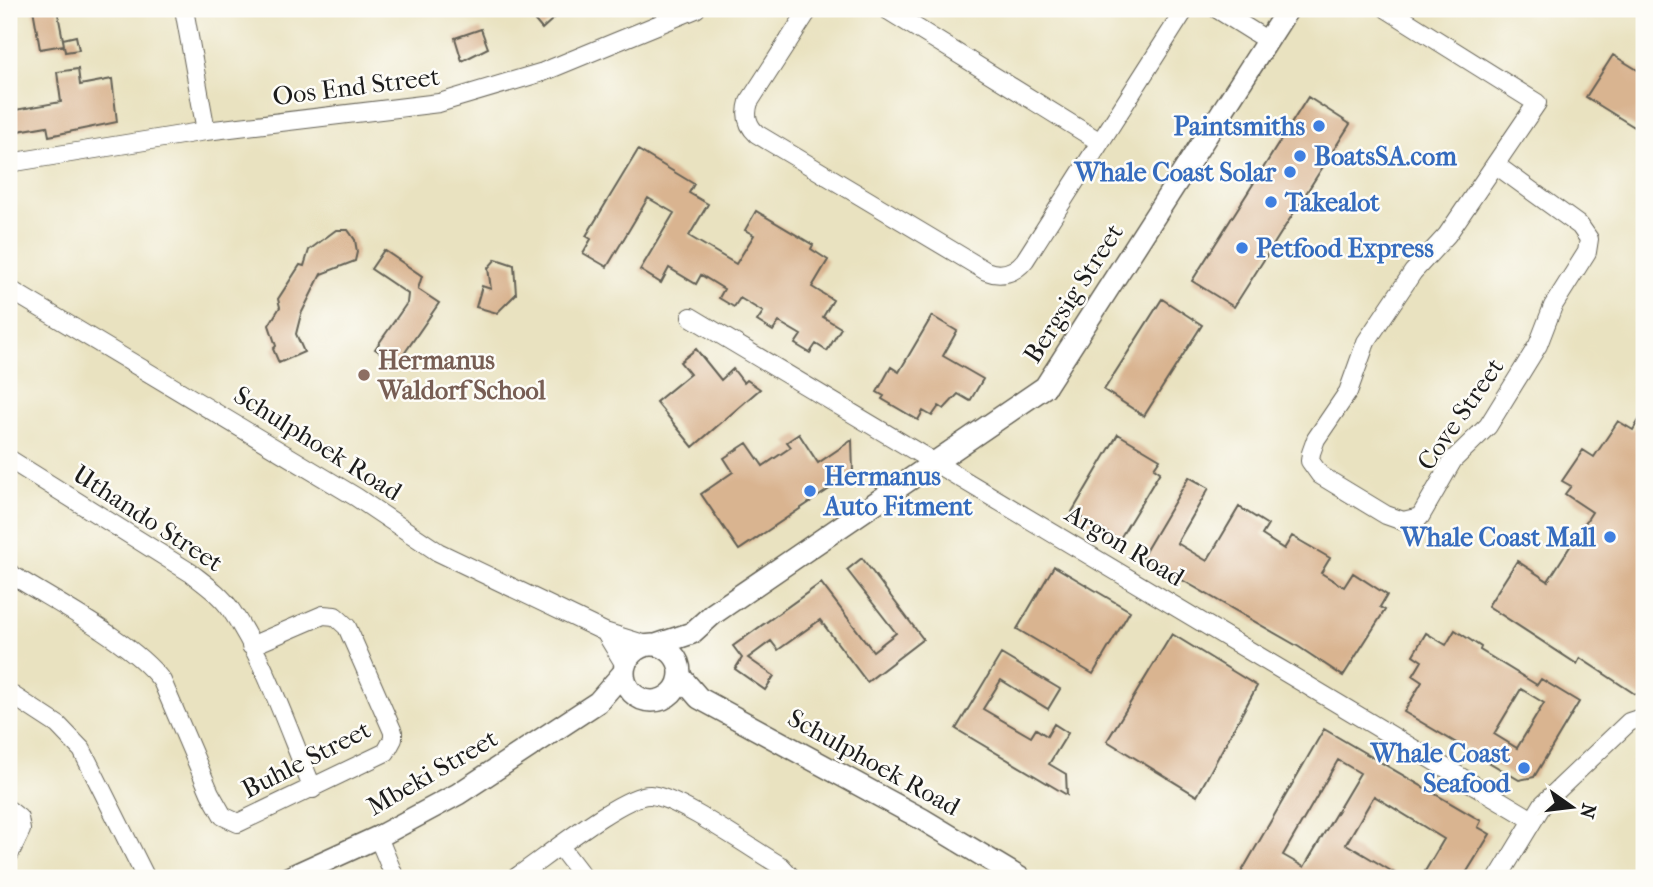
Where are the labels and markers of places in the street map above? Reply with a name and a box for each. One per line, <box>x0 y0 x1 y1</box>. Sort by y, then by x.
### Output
place label: Paintsmiths <box>1173 111 1305 142</box>
marker: Paintsmiths <box>1311 118 1327 134</box>
place label: BoatsSA.com <box>1314 141 1457 172</box>
marker: BoatsSA.com <box>1292 148 1308 164</box>
place label: Whale Coast Solar <box>1074 157 1277 188</box>
marker: Whale Coast Solar <box>1282 164 1298 180</box>
place label: Takealot <box>1284 187 1380 218</box>
marker: Takealot <box>1263 194 1279 210</box>
place label: Petfood Express <box>1256 233 1434 264</box>
marker: Petfood Express <box>1234 240 1250 256</box>
place label: Hermanus Waldorf School <box>377 345 547 406</box>
marker: Hermanus Waldorf School <box>356 367 372 383</box>
place label: Hermanus Auto Fitment <box>822 461 973 522</box>
marker: Hermanus Auto Fitment <box>802 483 818 499</box>
place label: Whale Coast Mall <box>1400 522 1597 553</box>
marker: Whale Coast Mall <box>1602 529 1618 545</box>
place label: Whale Coast Seafood <box>1370 738 1511 799</box>
marker: Whale Coast Seafood <box>1516 760 1532 776</box>

